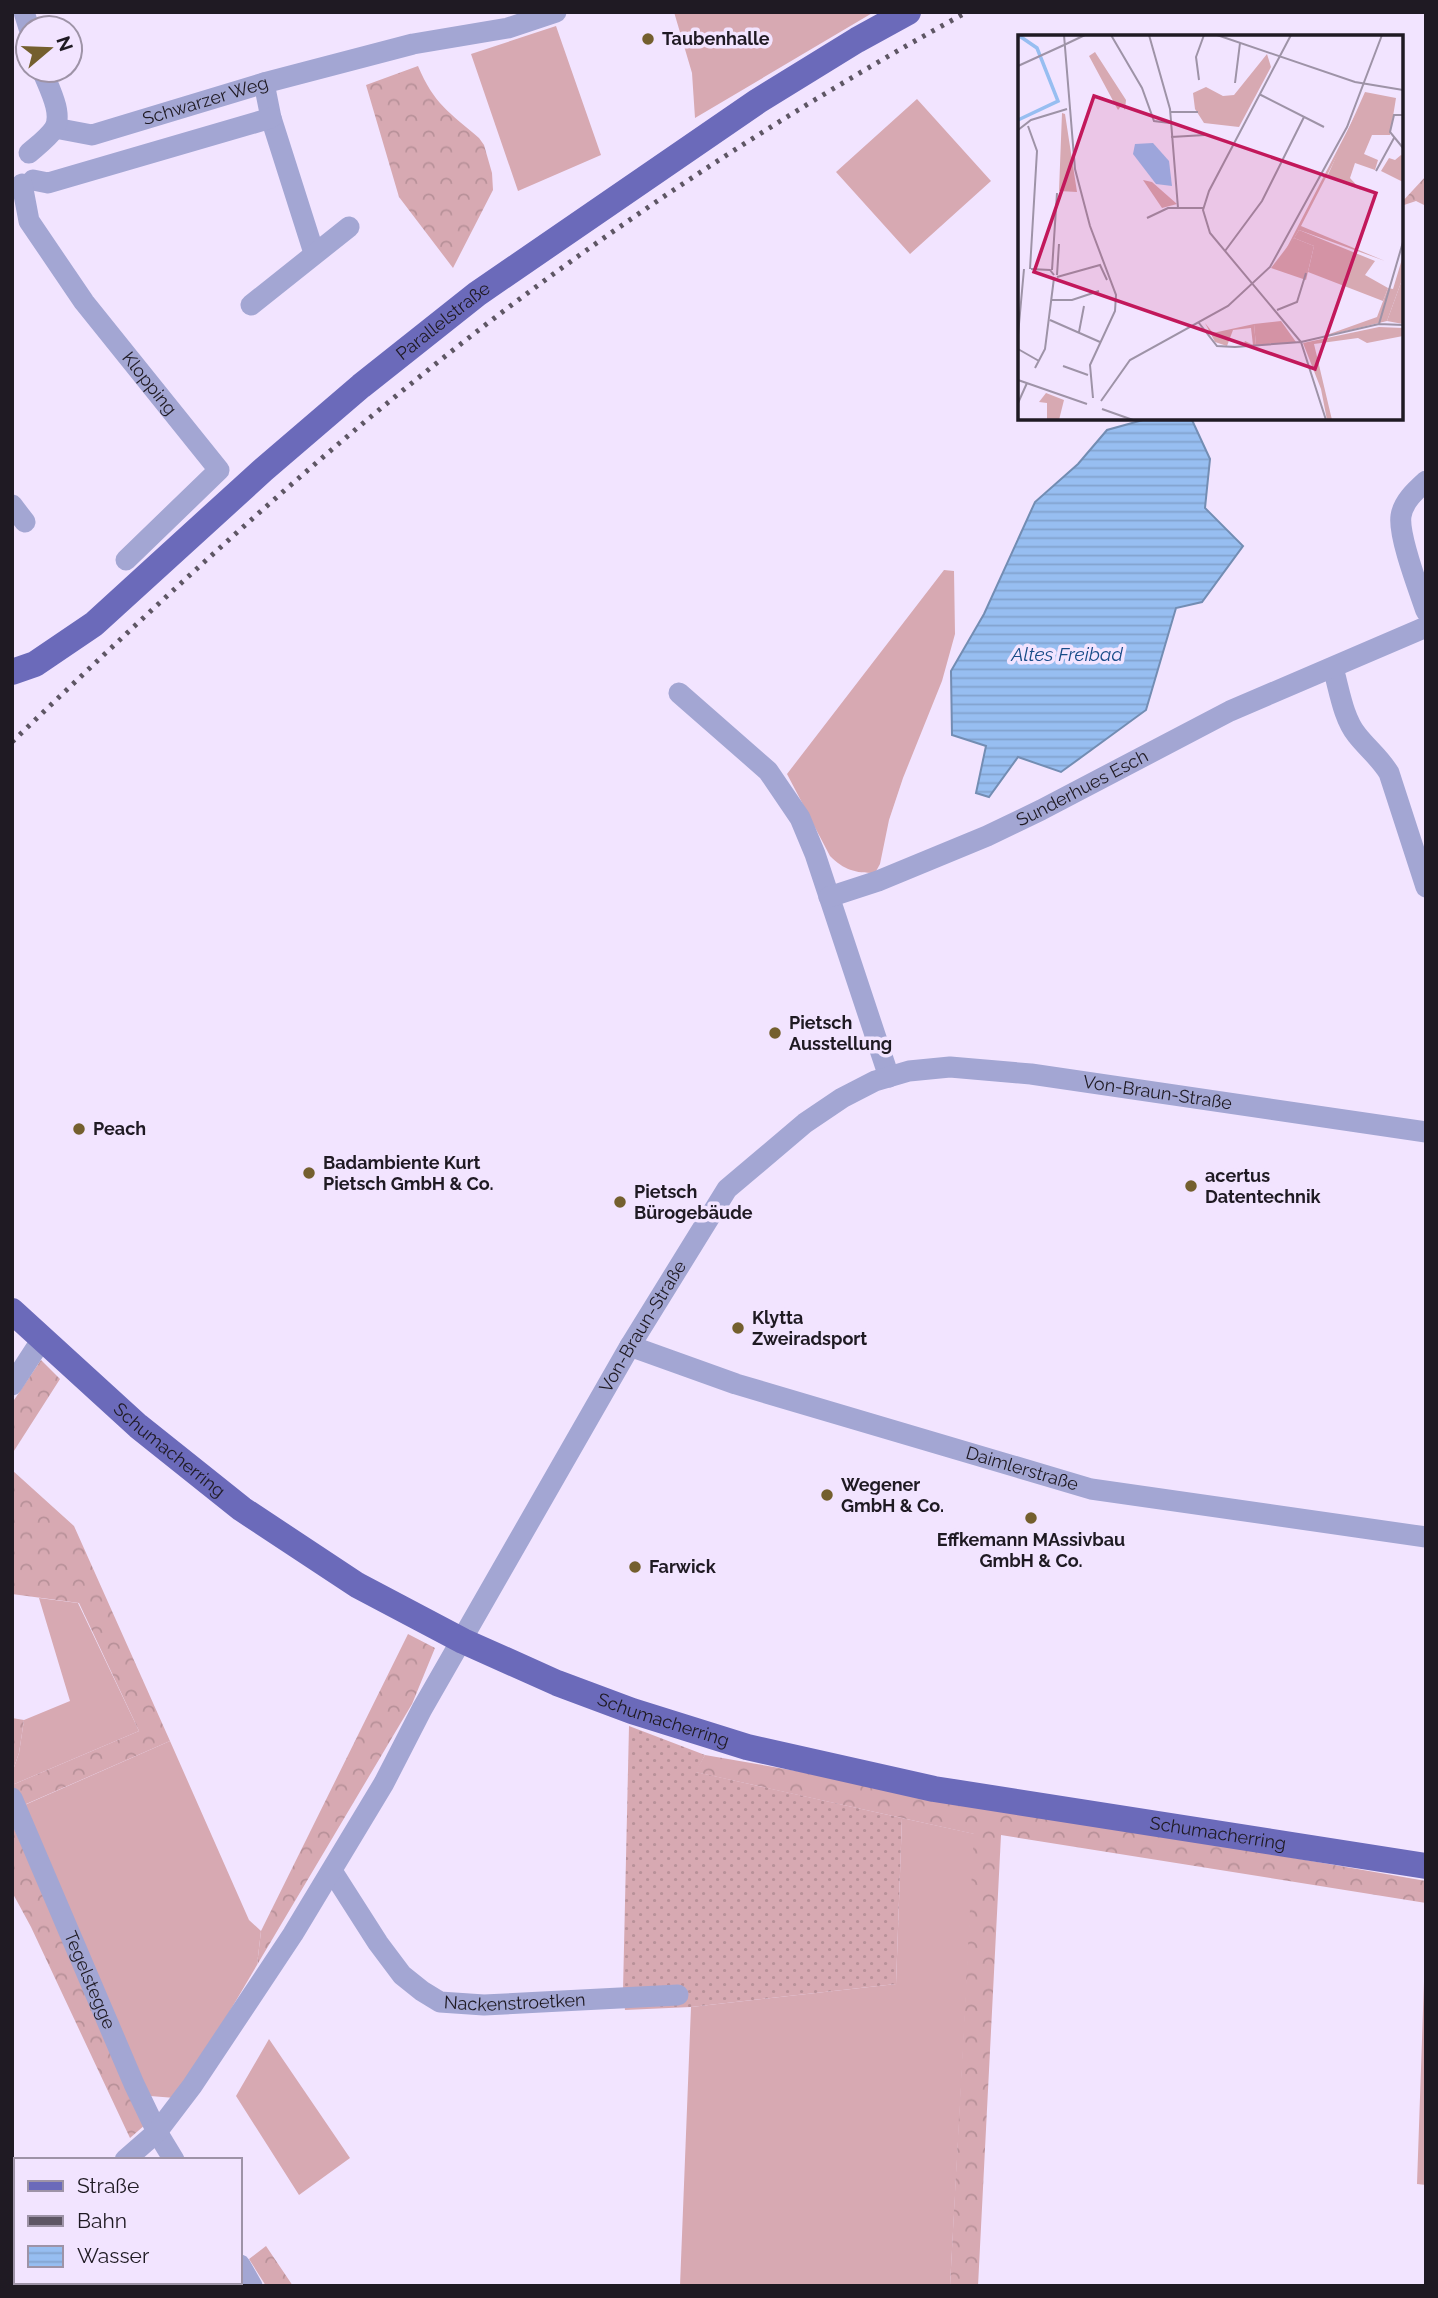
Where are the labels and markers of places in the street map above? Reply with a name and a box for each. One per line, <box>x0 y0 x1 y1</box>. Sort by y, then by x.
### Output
place label: Taubenhalle <box>662 28 770 49</box>
marker: Taubenhalle <box>640 31 656 47</box>
place label: Pietsch Ausstellung <box>789 1012 892 1054</box>
marker: Pietsch Ausstellung <box>767 1025 783 1041</box>
place label: Peach <box>93 1118 146 1139</box>
marker: Peach <box>71 1121 87 1137</box>
place label: Badambiente Kurt Pietsch GmbH & Co. <box>323 1152 494 1194</box>
marker: Badambiente Kurt Pietsch GmbH & Co. <box>301 1165 317 1181</box>
place label: acertus Datentechnik <box>1205 1165 1321 1207</box>
marker: acertus Datentechnik <box>1183 1178 1199 1194</box>
place label: Pietsch Bürogebäude <box>634 1181 753 1223</box>
marker: Pietsch Bürogebäude <box>612 1194 628 1210</box>
place label: Klytta Zweiradsport <box>752 1307 867 1349</box>
marker: Klytta Zweiradsport <box>730 1320 746 1336</box>
place label: Wegener GmbH & Co. <box>841 1474 944 1516</box>
marker: Wegener GmbH & Co. <box>819 1487 835 1503</box>
marker: Effkemann MAssivbau GmbH & Co. <box>1023 1510 1039 1526</box>
place label: Effkemann MAssivbau GmbH & Co. <box>937 1529 1125 1571</box>
place label: Farwick <box>649 1556 717 1577</box>
marker: Farwick <box>627 1559 643 1575</box>

